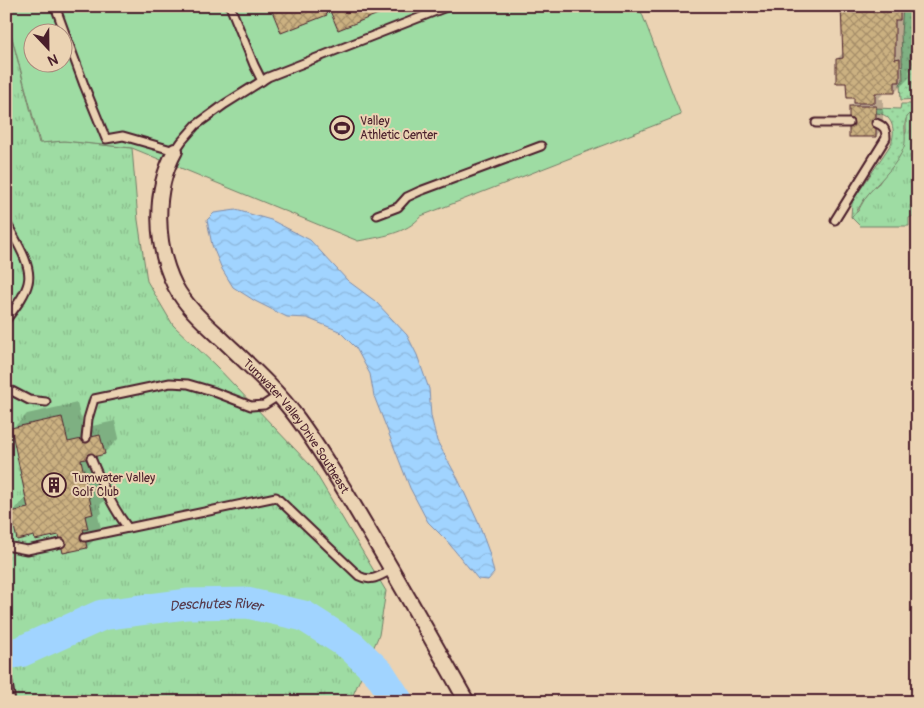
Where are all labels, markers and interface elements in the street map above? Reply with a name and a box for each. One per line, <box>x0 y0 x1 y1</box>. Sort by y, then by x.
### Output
north arrow <box>22 22 72 72</box>
text: N <box>45 50 60 69</box>
place label: Valley Athletic Center <box>360 114 438 143</box>
sports icon: Valley Athletic Center <box>329 115 355 141</box>
street label: Tumwater Valley Drive Southeast <box>240 356 352 496</box>
place label: Tumwater Valley Golf Club <box>72 471 155 500</box>
building icon: Tumwater Valley Golf Club <box>41 472 67 498</box>
water label: Deschutes River <box>168 594 267 615</box>

